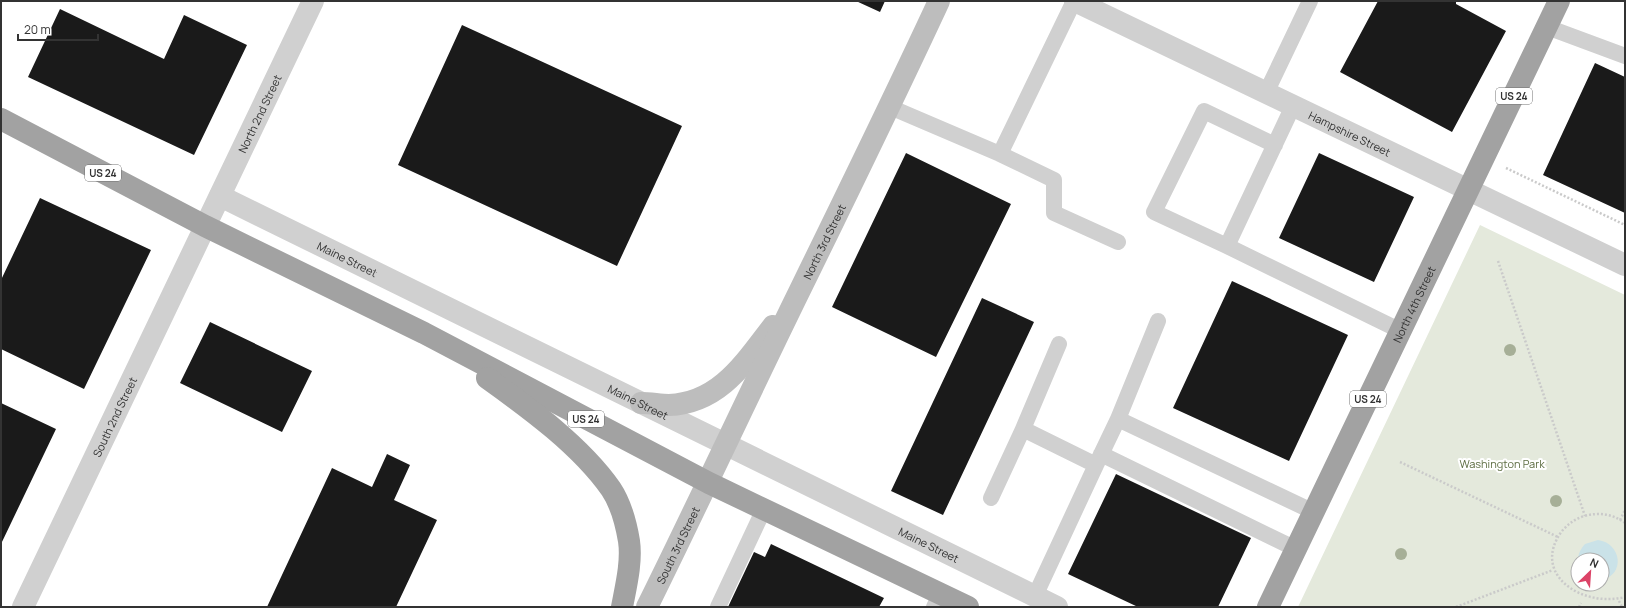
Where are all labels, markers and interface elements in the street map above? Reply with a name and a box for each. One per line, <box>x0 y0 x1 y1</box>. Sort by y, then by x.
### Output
scale bar <box>18 16 98 42</box>
text: 20 m <box>24 21 51 38</box>
street label: North 2nd Street <box>234 72 284 155</box>
road number: US 24 <box>1496 88 1532 104</box>
street label: Hampshire Street <box>1307 107 1393 159</box>
road number: US 24 <box>85 165 121 181</box>
street label: North 3rd Street <box>799 201 849 282</box>
street label: Maine Street <box>315 237 380 280</box>
street label: North 4th Street <box>1389 263 1438 345</box>
street label: South 2nd Street <box>89 374 140 459</box>
street label: Maine Street <box>606 380 671 423</box>
road number: US 24 <box>1350 391 1386 407</box>
road number: US 24 <box>568 411 604 427</box>
park label: Washington Park <box>1459 456 1545 471</box>
street label: South 3rd Street <box>652 504 702 586</box>
street label: Maine Street <box>896 523 962 565</box>
north arrow <box>1570 552 1610 592</box>
text: N <box>1588 554 1601 571</box>

